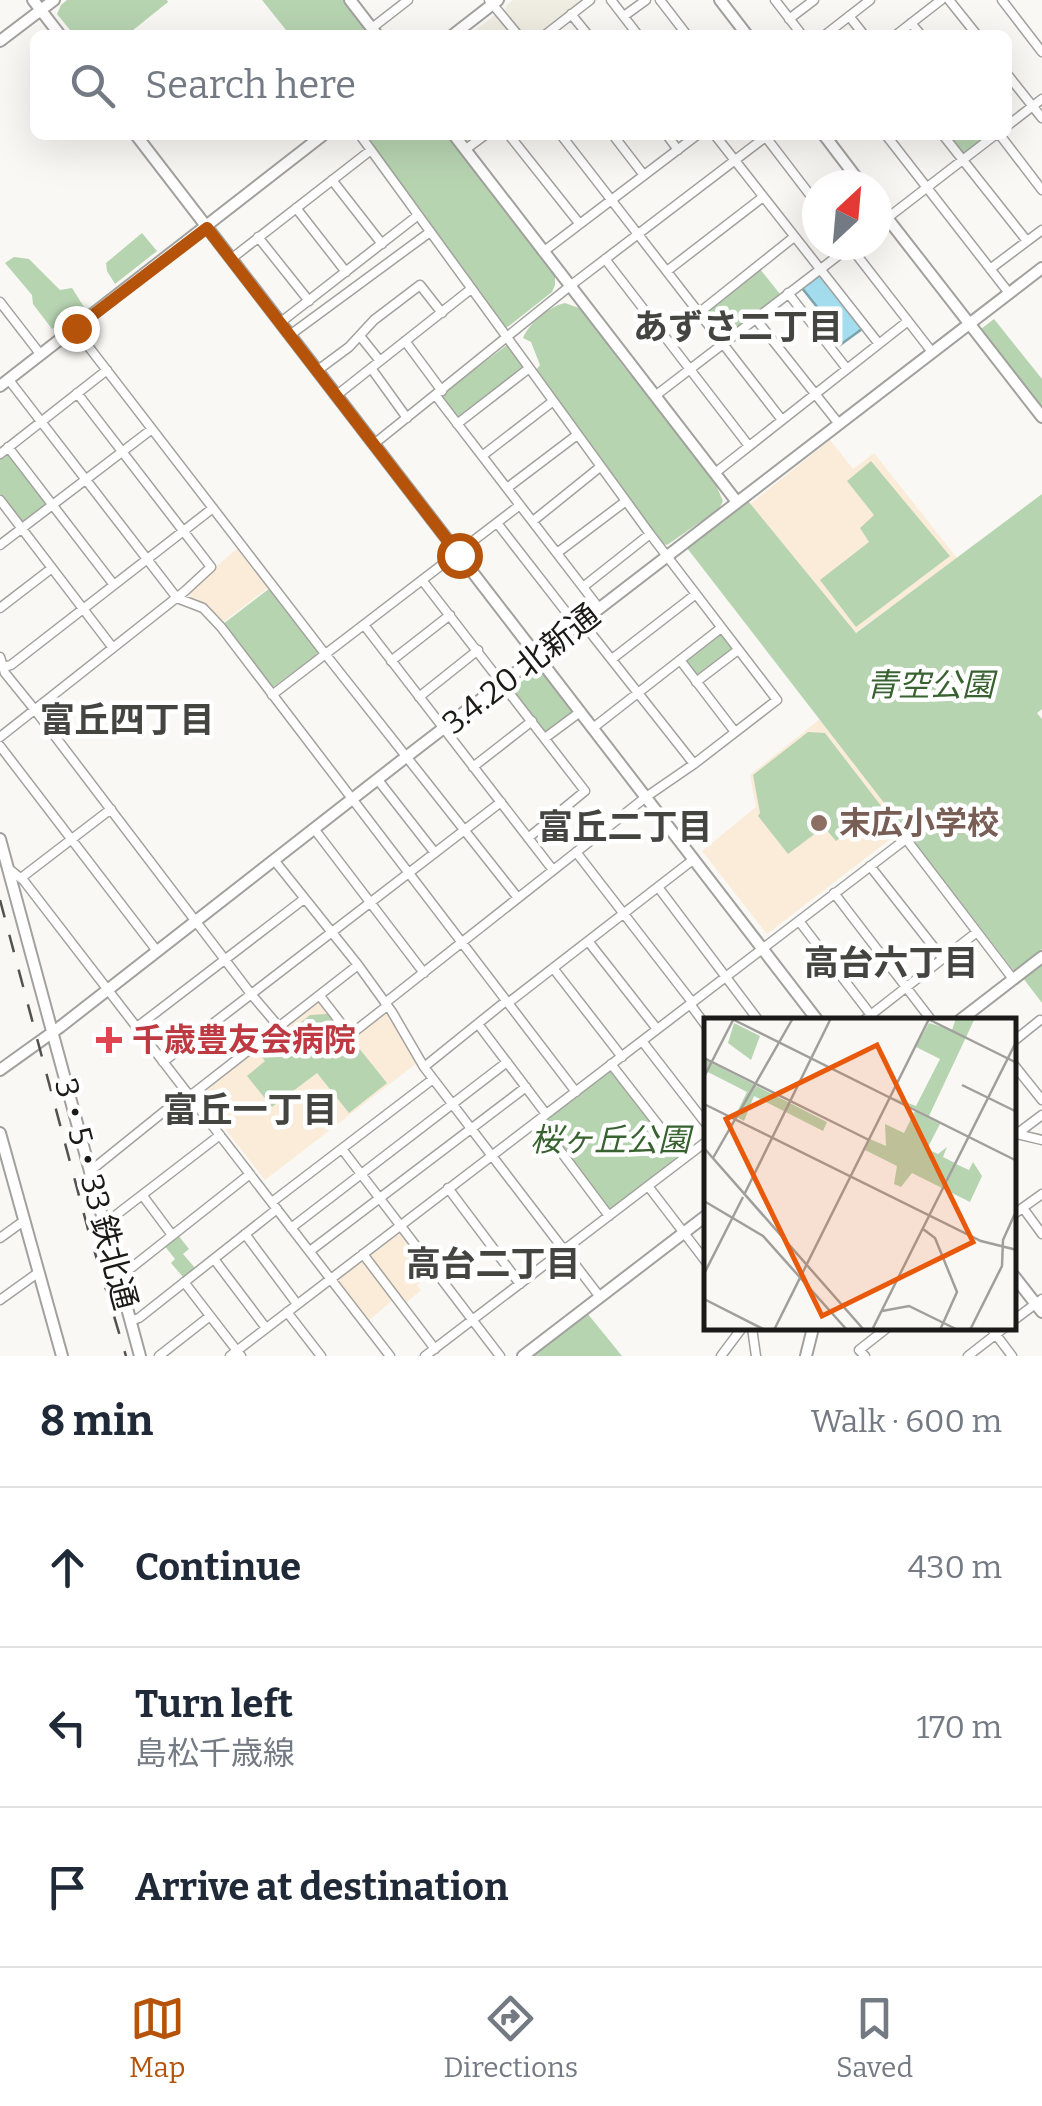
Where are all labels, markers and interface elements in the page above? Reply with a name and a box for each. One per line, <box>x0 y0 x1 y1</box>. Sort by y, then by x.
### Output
search box <box>30 30 1012 140</box>
icon: search <box>65 58 120 113</box>
text: Search here <box>145 62 356 108</box>
north arrow <box>802 170 892 260</box>
route end <box>54 306 100 352</box>
district label: あずさ二丁目 <box>633 306 843 348</box>
route start <box>437 533 483 579</box>
street label: 3.4.20 北新通 <box>435 596 607 742</box>
park label: 青空公園 <box>866 666 998 704</box>
district label: 富丘四丁目 <box>39 699 215 741</box>
place label: 末広小学校 <box>839 804 999 842</box>
district label: 富丘二丁目 <box>537 806 713 848</box>
marker: 末広小学校 <box>808 812 830 834</box>
district label: 高台六丁目 <box>803 942 979 984</box>
inset map <box>704 1018 1017 1331</box>
place label: 千歳豊友会病院 <box>132 1021 356 1059</box>
marker: 千歳豊友会病院 <box>96 1027 122 1053</box>
street label: 3・5・33 鉄北通 <box>47 1074 145 1314</box>
district label: 富丘一丁目 <box>162 1089 338 1131</box>
park label: 桜ヶ丘公園 <box>530 1121 694 1159</box>
district label: 高台二丁目 <box>405 1243 581 1285</box>
text: 8 min <box>40 1396 153 1446</box>
text: Walk · 600 m <box>811 1402 1002 1440</box>
icon: ahead <box>40 1540 95 1595</box>
text: Continue <box>135 1544 301 1590</box>
text: 430 m <box>908 1548 1002 1586</box>
text: Turn left <box>135 1681 293 1727</box>
icon: left <box>40 1700 95 1755</box>
text: 170 m <box>916 1708 1002 1746</box>
text: 島松千歳線 <box>135 1734 295 1772</box>
icon: arrive <box>40 1860 95 1915</box>
text: Arrive at destination <box>135 1864 508 1910</box>
tab: Map <box>129 1991 185 2084</box>
tab: Directions <box>443 1991 578 2084</box>
tab: Saved <box>836 1991 913 2084</box>

